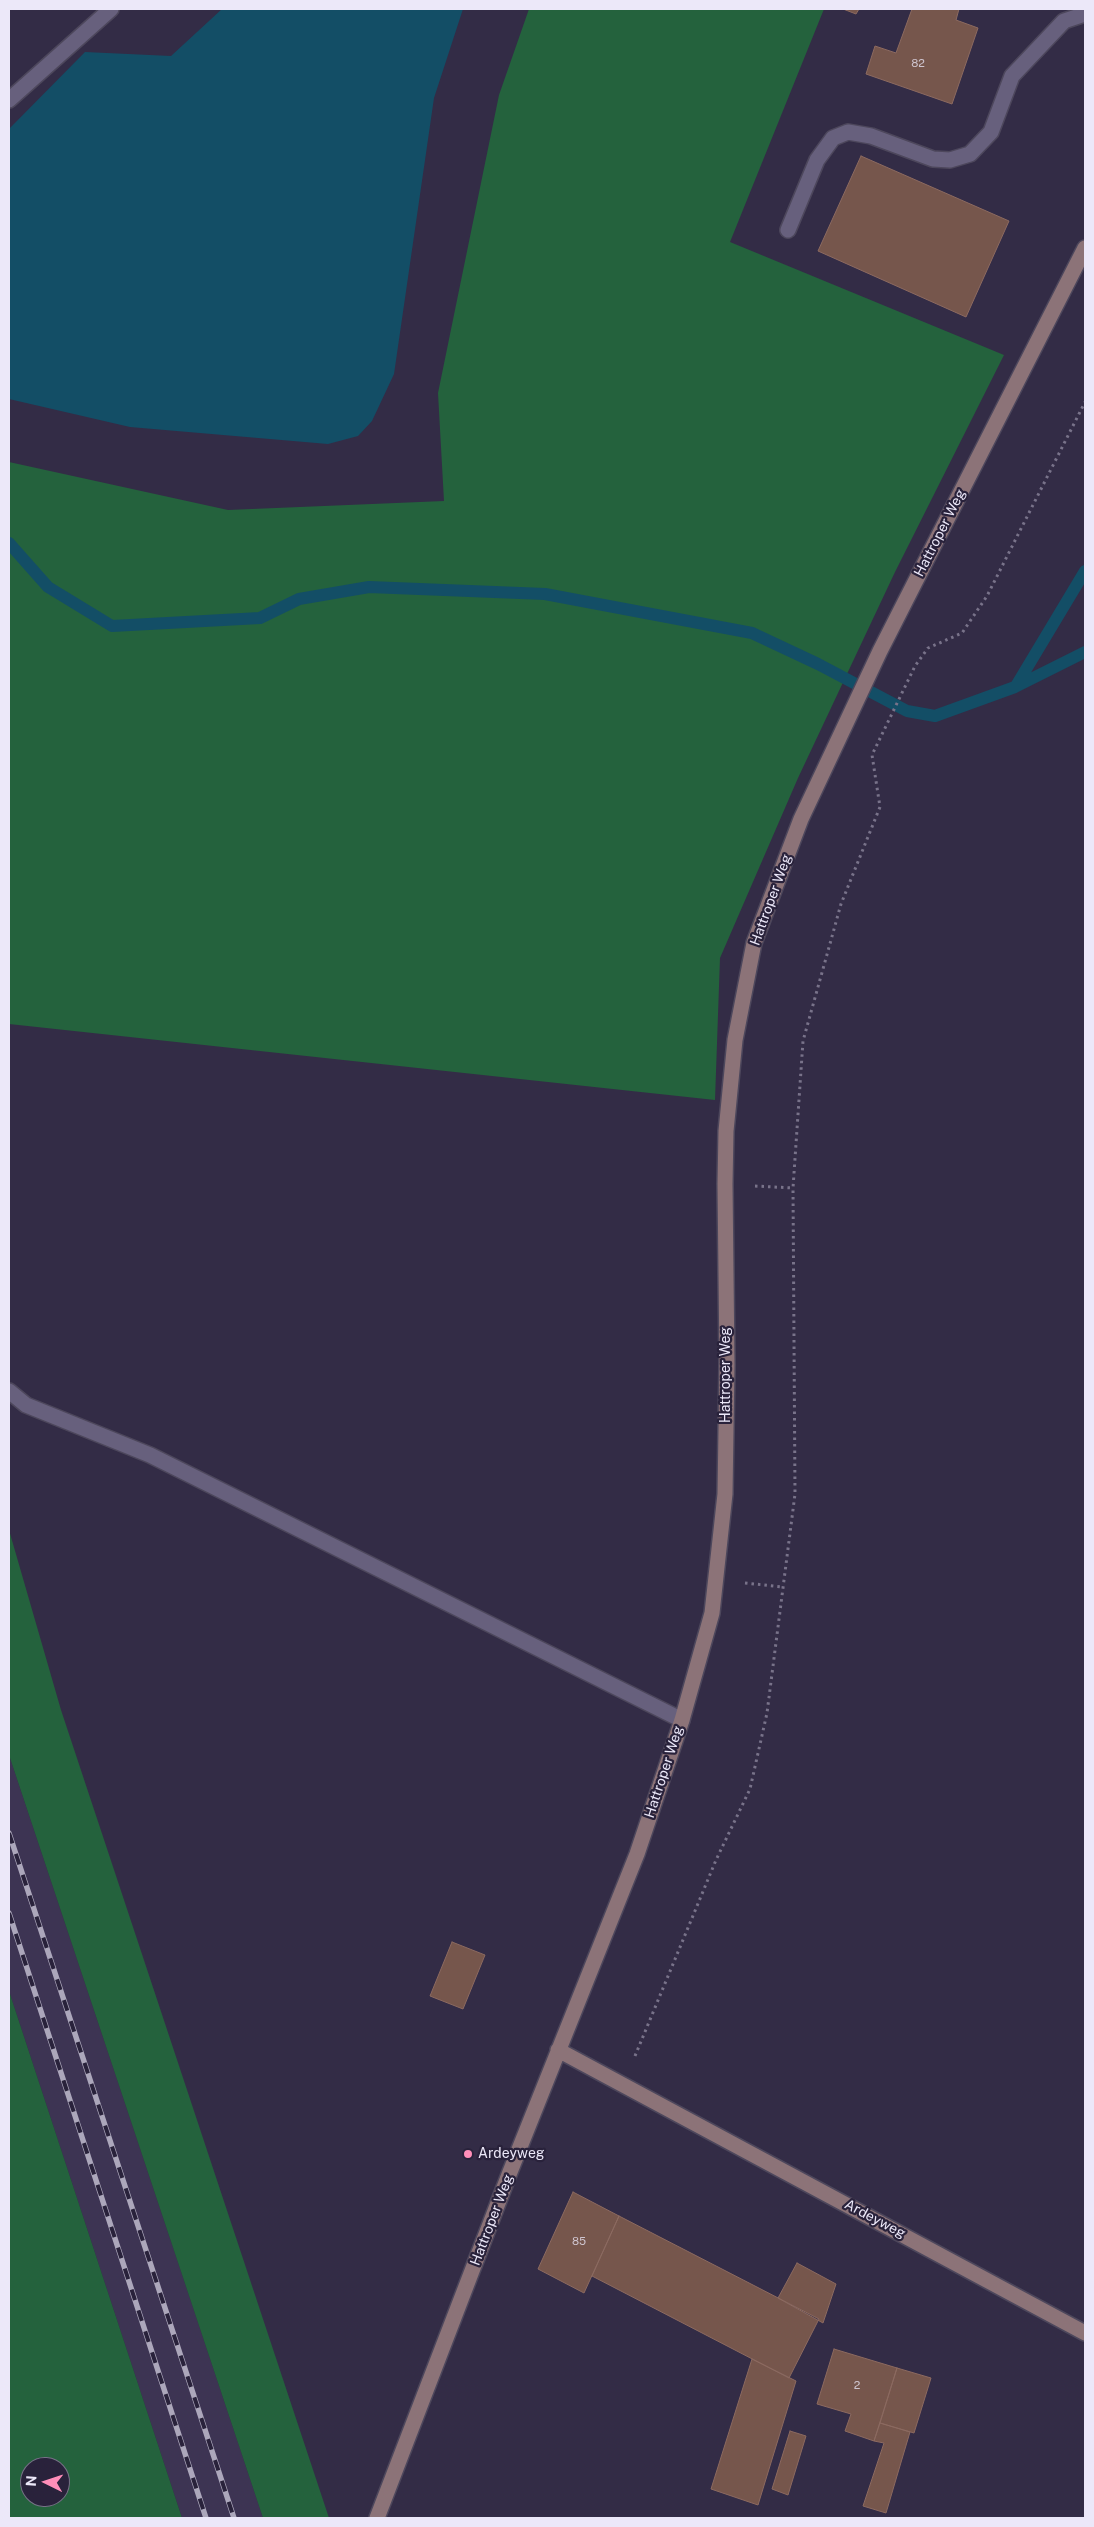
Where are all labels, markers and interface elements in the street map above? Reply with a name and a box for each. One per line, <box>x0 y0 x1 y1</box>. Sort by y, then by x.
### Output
house number: 82 <box>911 57 925 71</box>
street label: Hattroper Weg <box>911 486 969 580</box>
street label: Hattroper Weg <box>747 852 795 948</box>
street label: Hattroper Weg <box>718 1327 734 1423</box>
street label: Hattroper Weg <box>641 1724 687 1820</box>
place label: Ardeyweg <box>478 2146 544 2162</box>
marker: Ardeyweg <box>462 2148 474 2160</box>
street label: Hattroper Weg <box>467 2172 517 2268</box>
street label: Ardeyweg <box>842 2196 908 2242</box>
house number: 85 <box>572 2235 586 2249</box>
house number: 2 <box>854 2379 860 2393</box>
north arrow <box>20 2457 70 2507</box>
text: N <box>23 2475 39 2487</box>

